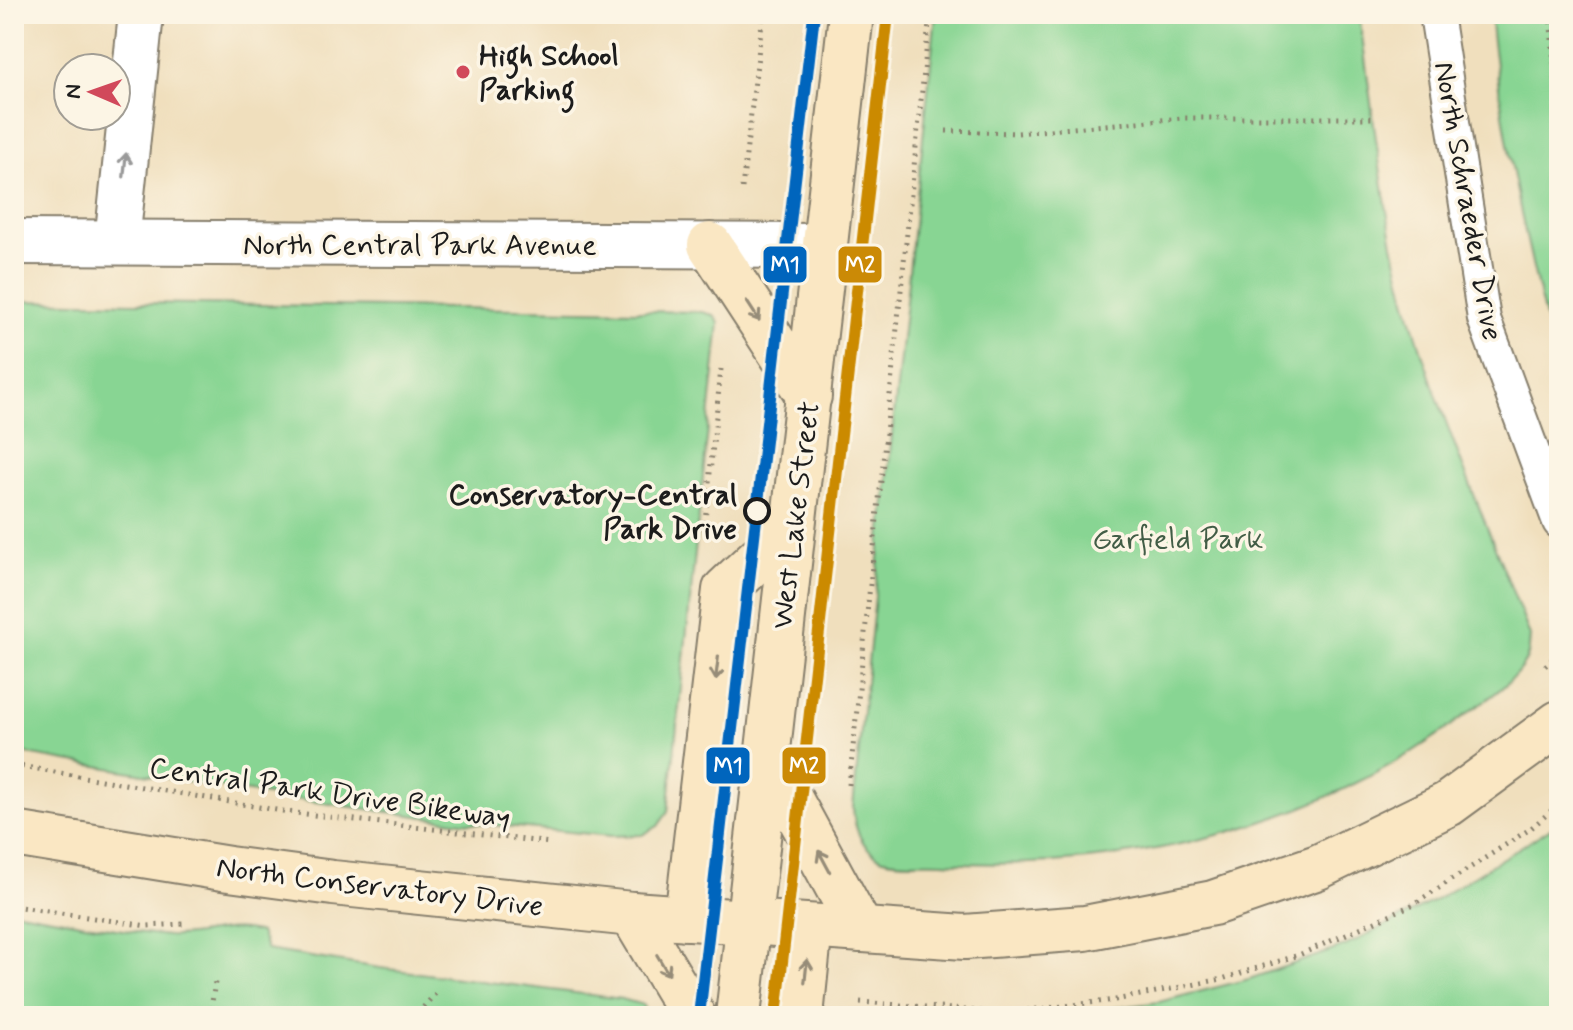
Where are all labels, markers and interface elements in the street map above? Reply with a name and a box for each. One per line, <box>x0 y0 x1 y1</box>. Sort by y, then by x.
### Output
place label: High School Parking <box>479 37 619 114</box>
north arrow <box>52 52 132 132</box>
street label: North Schraeder Drive <box>1424 59 1511 344</box>
marker: High School Parking <box>454 63 472 81</box>
text: N <box>60 84 88 99</box>
one-way arrow <box>118 152 133 179</box>
street label: North Central Park Avenue <box>243 226 597 265</box>
line badge: M1 <box>762 245 808 284</box>
line badge: M2 <box>837 245 883 284</box>
text: M1 <box>770 252 800 280</box>
text: M2 <box>845 252 875 280</box>
one-way arrow <box>744 299 761 321</box>
street label: West Lake Street <box>763 399 830 631</box>
place label: Conservatory-Central Park Drive <box>448 476 737 549</box>
marker: Conservatory-Central Park Drive <box>744 498 770 524</box>
park label: Garfield Park <box>1092 520 1264 559</box>
one-way arrow <box>709 654 724 681</box>
line badge: M1 <box>705 746 751 785</box>
line badge: M2 <box>781 746 827 785</box>
street label: Central Park Drive Bikeway <box>147 749 513 838</box>
text: M1 <box>713 753 743 781</box>
text: M2 <box>789 753 819 781</box>
street label: North Conservatory Drive <box>214 848 545 927</box>
one-way arrow <box>815 850 831 874</box>
one-way arrow <box>655 953 671 976</box>
one-way arrow <box>798 959 813 985</box>

